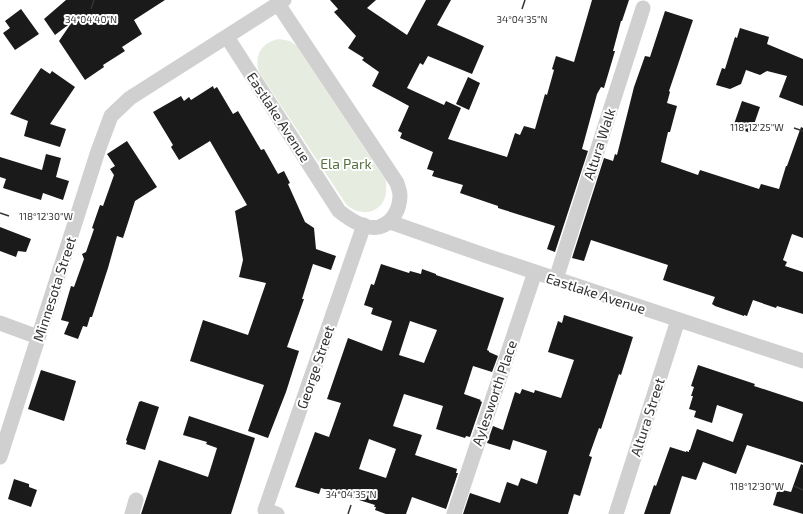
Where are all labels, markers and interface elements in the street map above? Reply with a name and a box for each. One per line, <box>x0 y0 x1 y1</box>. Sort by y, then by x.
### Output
text: 34°04'40"N <box>65 13 117 25</box>
text: 34°04'35"N <box>496 13 548 25</box>
street label: Eastlake Avenue <box>244 69 314 165</box>
street label: Altura Walk <box>579 106 619 182</box>
text: 118°12'25"W <box>730 121 784 133</box>
park label: Ela Park <box>320 155 372 172</box>
text: 118°12'30"W <box>19 210 73 222</box>
street label: Minnesota Street <box>29 234 79 344</box>
street label: Eastlake Avenue <box>544 269 648 317</box>
street label: George Street <box>293 323 337 411</box>
street label: Aylesworth Place <box>468 338 520 448</box>
street label: Altura Street <box>626 376 668 458</box>
text: 118°12'30"W <box>730 480 784 492</box>
text: 34°04'35"N <box>325 488 377 500</box>

